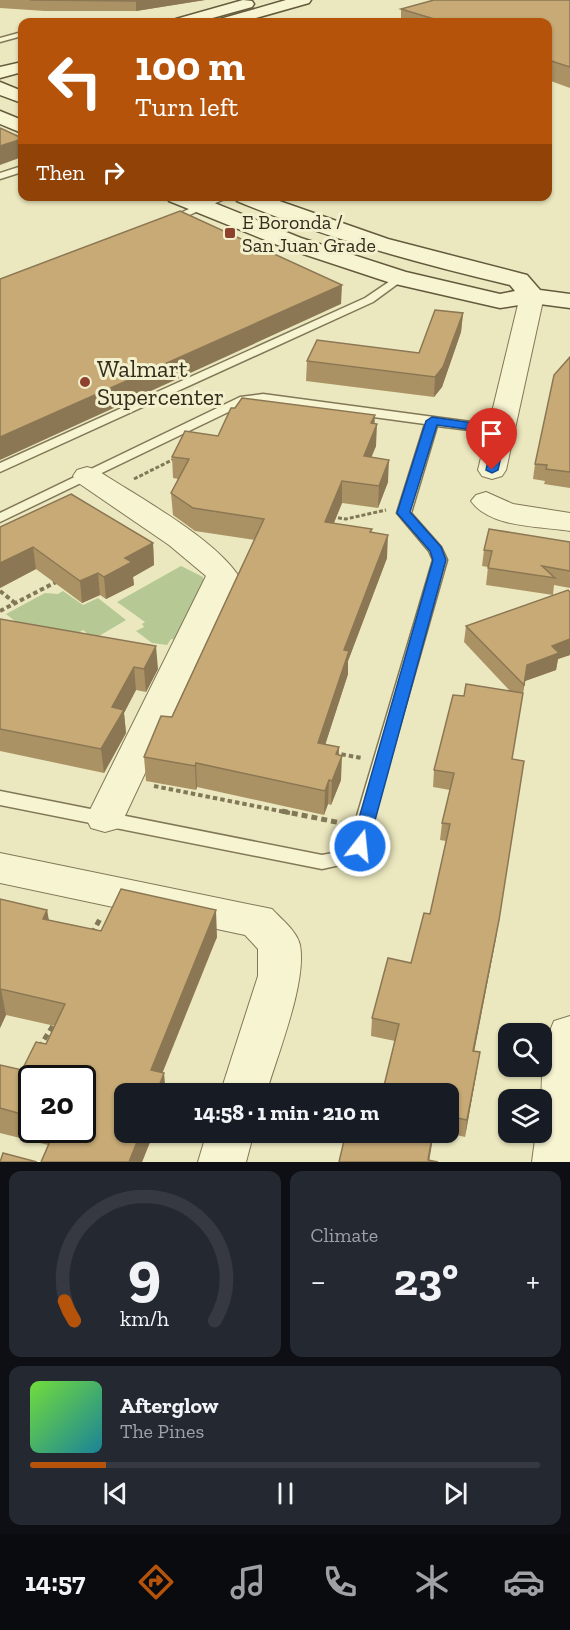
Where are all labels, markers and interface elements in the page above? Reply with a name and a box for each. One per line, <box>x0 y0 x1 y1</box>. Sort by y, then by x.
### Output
text: 100 m <box>135 40 245 91</box>
icon: left <box>36 42 114 120</box>
text: Turn left <box>135 91 238 123</box>
icon: right <box>97 156 130 189</box>
text: Then <box>36 159 85 186</box>
place label: E Boronda / San Juan Grade <box>242 210 376 257</box>
marker: E Boronda / San Juan Grade <box>223 226 237 240</box>
place label: Walmart Supercenter <box>97 354 224 411</box>
marker: Walmart Supercenter <box>78 375 92 389</box>
pin <box>466 408 517 470</box>
icon: arrive <box>475 417 508 450</box>
position arrow <box>328 814 392 878</box>
map controls <box>498 1023 552 1143</box>
button: search <box>498 1023 552 1077</box>
speed limit sign: 20 <box>18 1065 96 1143</box>
button: layers <box>498 1089 552 1143</box>
text: 14:58 · 1 min · 210 m <box>194 1099 379 1126</box>
text: Climate <box>311 1223 378 1247</box>
text: 9 <box>128 1236 161 1311</box>
text: 23° <box>394 1253 458 1307</box>
text: − <box>311 1261 326 1300</box>
text: + <box>526 1261 540 1300</box>
text: km/h <box>120 1306 169 1331</box>
text: Afterglow <box>120 1392 218 1419</box>
text: The Pines <box>120 1419 204 1443</box>
icon: previous <box>99 1477 132 1510</box>
icon: pause <box>269 1477 302 1510</box>
icon: next <box>439 1477 472 1510</box>
icon: directions <box>135 1561 177 1603</box>
icon: music <box>227 1561 269 1603</box>
icon: phone <box>319 1561 361 1603</box>
icon: climate <box>411 1561 453 1603</box>
icon: car <box>503 1561 545 1603</box>
text: 14:57 <box>25 1566 85 1598</box>

